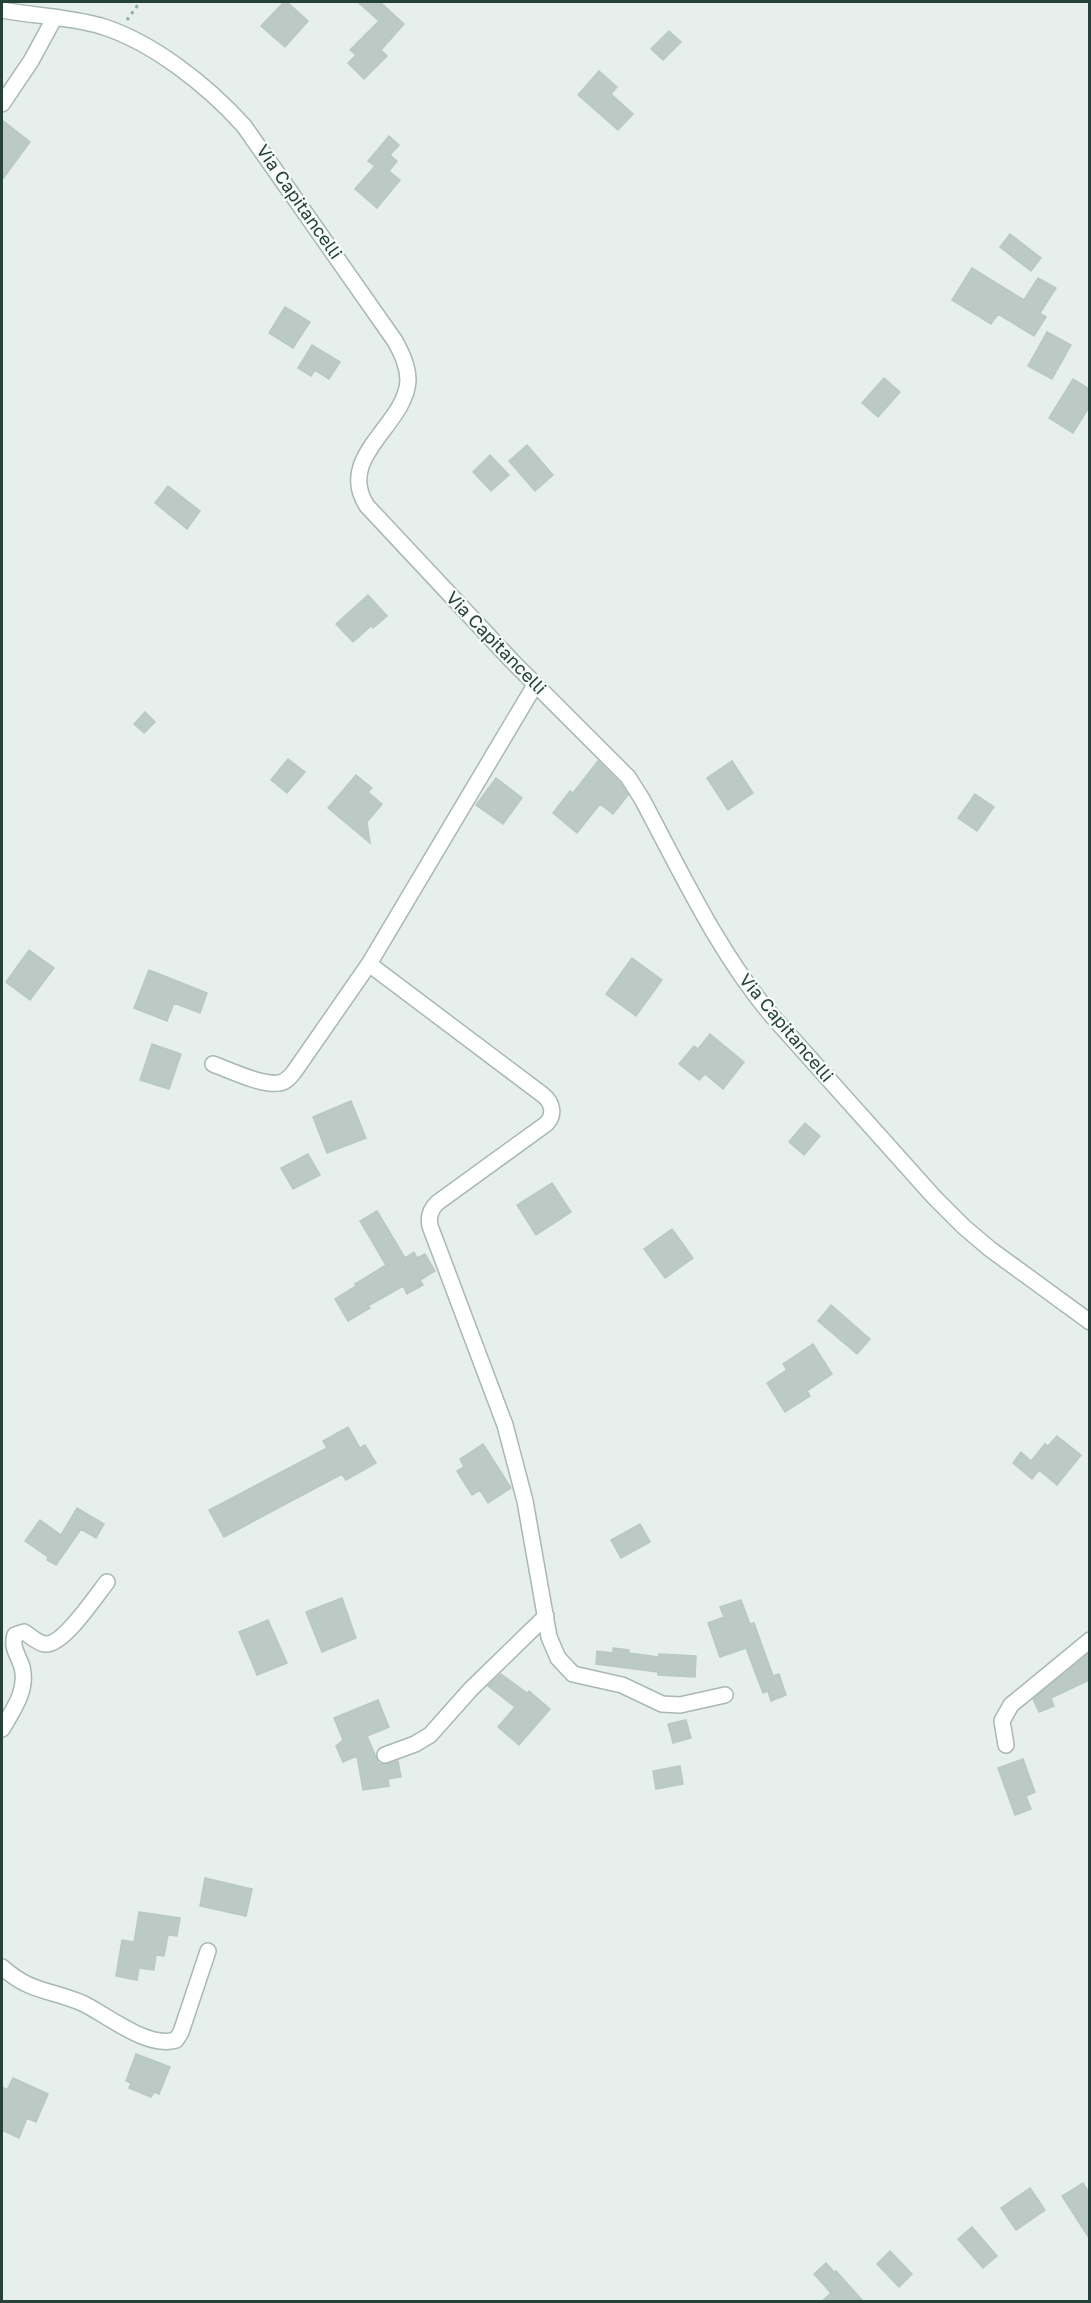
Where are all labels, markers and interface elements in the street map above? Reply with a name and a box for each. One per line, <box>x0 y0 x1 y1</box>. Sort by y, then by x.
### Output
street label: Via Capitancelli <box>252 140 348 263</box>
street label: Via Capitancelli <box>442 586 551 698</box>
street label: Via Capitancelli <box>735 969 839 1086</box>

